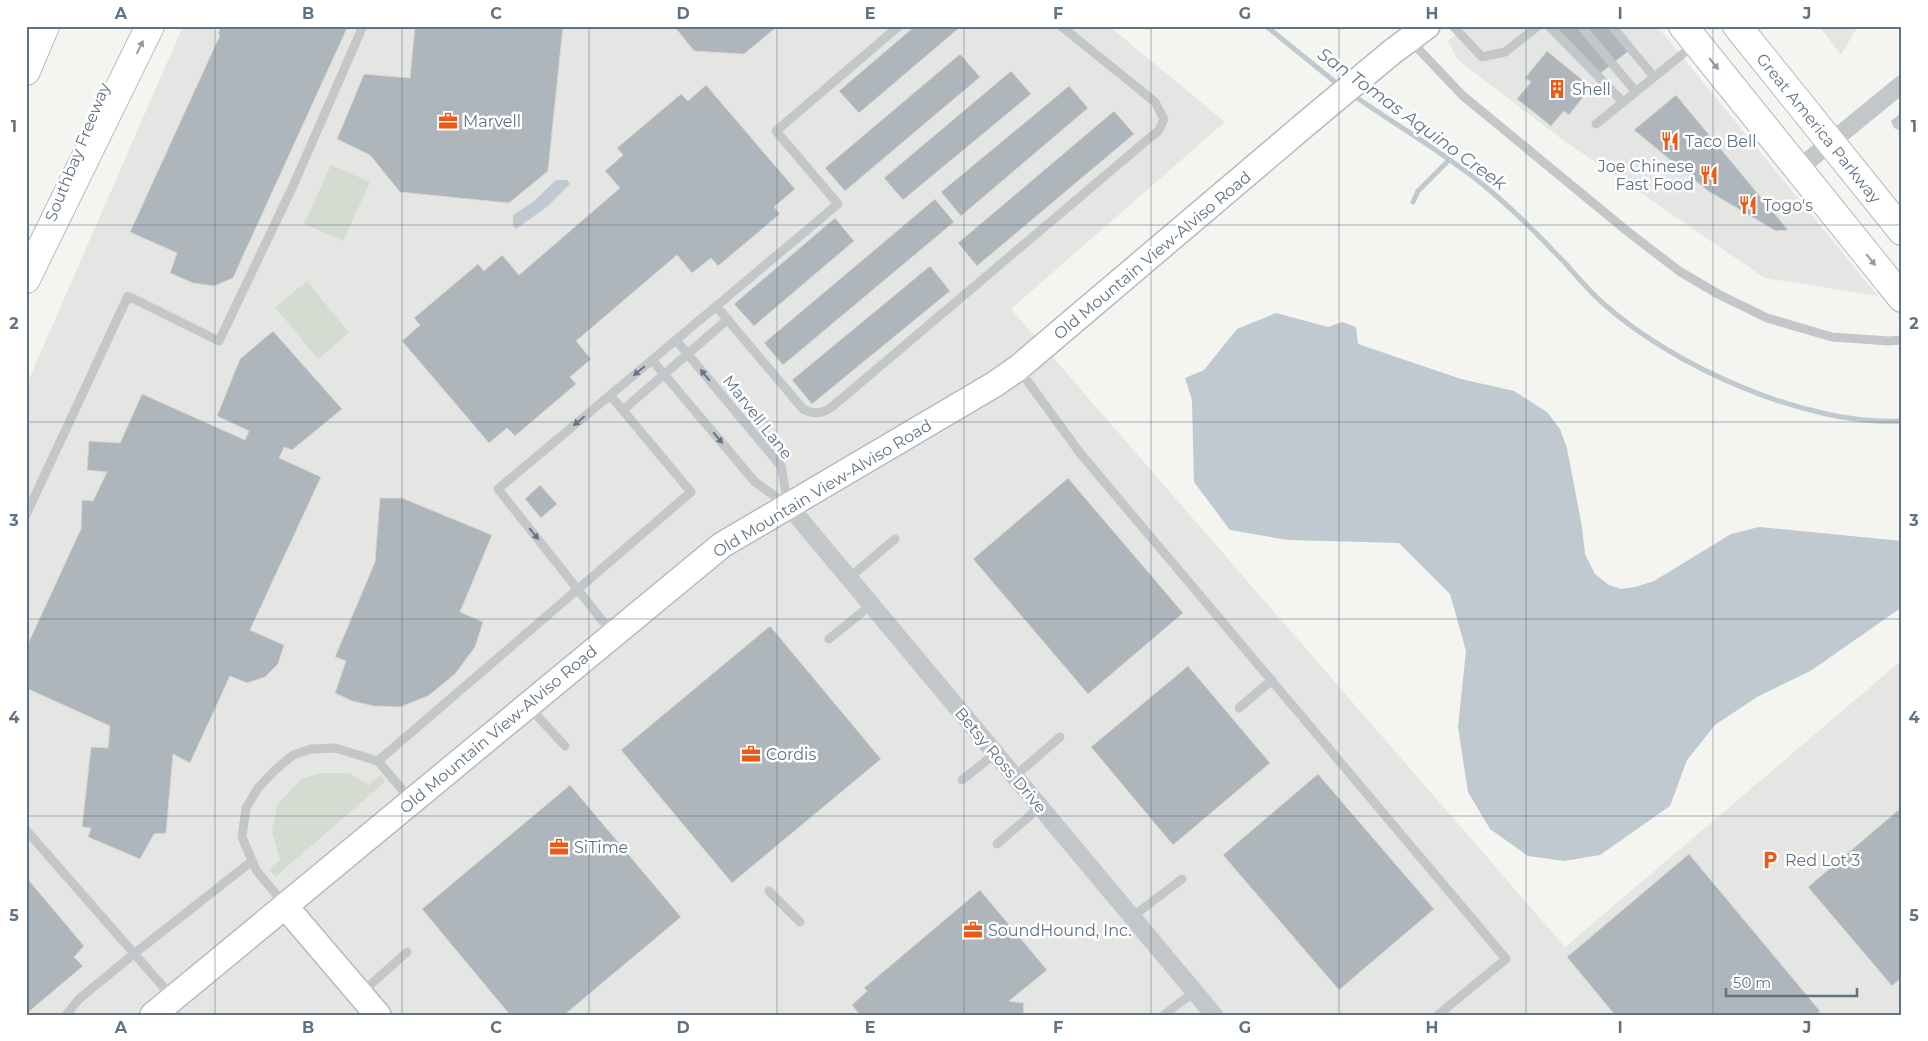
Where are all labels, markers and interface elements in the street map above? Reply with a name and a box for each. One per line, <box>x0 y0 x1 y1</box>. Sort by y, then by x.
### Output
text: A <box>114 4 128 23</box>
text: B <box>302 4 314 23</box>
text: C <box>490 4 502 23</box>
text: D <box>676 4 690 23</box>
text: E <box>865 4 875 23</box>
text: F <box>1053 4 1063 23</box>
text: G <box>1239 4 1251 23</box>
text: H <box>1426 4 1438 23</box>
text: I <box>1617 4 1623 23</box>
text: J <box>1802 4 1811 23</box>
one-way arrow <box>136 40 144 54</box>
water label: San Tomas Aquino Creek <box>1313 43 1512 196</box>
street label: Great America Parkway <box>1752 50 1885 207</box>
one-way arrow <box>1708 57 1719 70</box>
building icon: Shell <box>1546 78 1568 100</box>
street label: Southbay Freeway <box>41 80 114 224</box>
place label: Shell <box>1572 80 1611 99</box>
office icon: Marvell <box>437 110 459 132</box>
place label: Marvell <box>463 112 521 131</box>
text: 1 <box>11 117 17 136</box>
text: 1 <box>1911 117 1917 136</box>
restaurant icon: Taco Bell <box>1659 130 1681 152</box>
place label: Taco Bell <box>1685 132 1757 151</box>
place label: Joe Chinese Fast Food <box>1597 157 1694 194</box>
restaurant icon: Joe Chinese Fast Food <box>1698 164 1720 186</box>
street label: Old Mountain View-Alviso Road <box>1050 167 1255 344</box>
restaurant icon: Togo's <box>1737 194 1759 216</box>
place label: Togo's <box>1763 196 1813 215</box>
one-way arrow <box>1866 253 1877 266</box>
text: 2 <box>9 314 19 333</box>
text: 2 <box>1909 314 1919 333</box>
one-way arrow <box>633 366 646 377</box>
one-way arrow <box>699 368 710 381</box>
street label: Marvell Lane <box>719 371 796 463</box>
street label: Old Mountain View-Alviso Road <box>710 415 935 561</box>
one-way arrow <box>572 416 585 427</box>
one-way arrow <box>712 431 723 444</box>
text: 3 <box>8 511 19 530</box>
text: 3 <box>1908 511 1919 530</box>
one-way arrow <box>528 527 539 540</box>
street label: Old Mountain View-Alviso Road <box>396 641 601 818</box>
street label: Betsy Ross Drive <box>951 704 1050 817</box>
text: 4 <box>8 708 20 727</box>
text: 4 <box>1908 708 1920 727</box>
office icon: Cordis <box>740 743 762 765</box>
place label: Cordis <box>766 745 816 764</box>
office icon: SiTime <box>548 836 570 858</box>
place label: SiTime <box>574 838 628 857</box>
parking icon: Red Lot 3 <box>1759 849 1781 871</box>
place label: Red Lot 3 <box>1785 851 1860 870</box>
text: 5 <box>9 906 19 925</box>
text: 5 <box>1909 906 1919 925</box>
office icon: SoundHound, Inc. <box>962 919 984 941</box>
place label: SoundHound, Inc. <box>988 921 1132 940</box>
scale bar <box>1726 966 1857 998</box>
text: 50 m <box>1733 973 1771 992</box>
text: A <box>114 1018 128 1037</box>
text: B <box>302 1018 314 1037</box>
text: C <box>490 1018 502 1037</box>
text: D <box>676 1018 690 1037</box>
text: E <box>865 1018 875 1037</box>
text: F <box>1053 1018 1063 1037</box>
text: G <box>1239 1018 1251 1037</box>
text: H <box>1426 1018 1438 1037</box>
text: I <box>1617 1018 1623 1037</box>
text: J <box>1802 1018 1811 1037</box>

